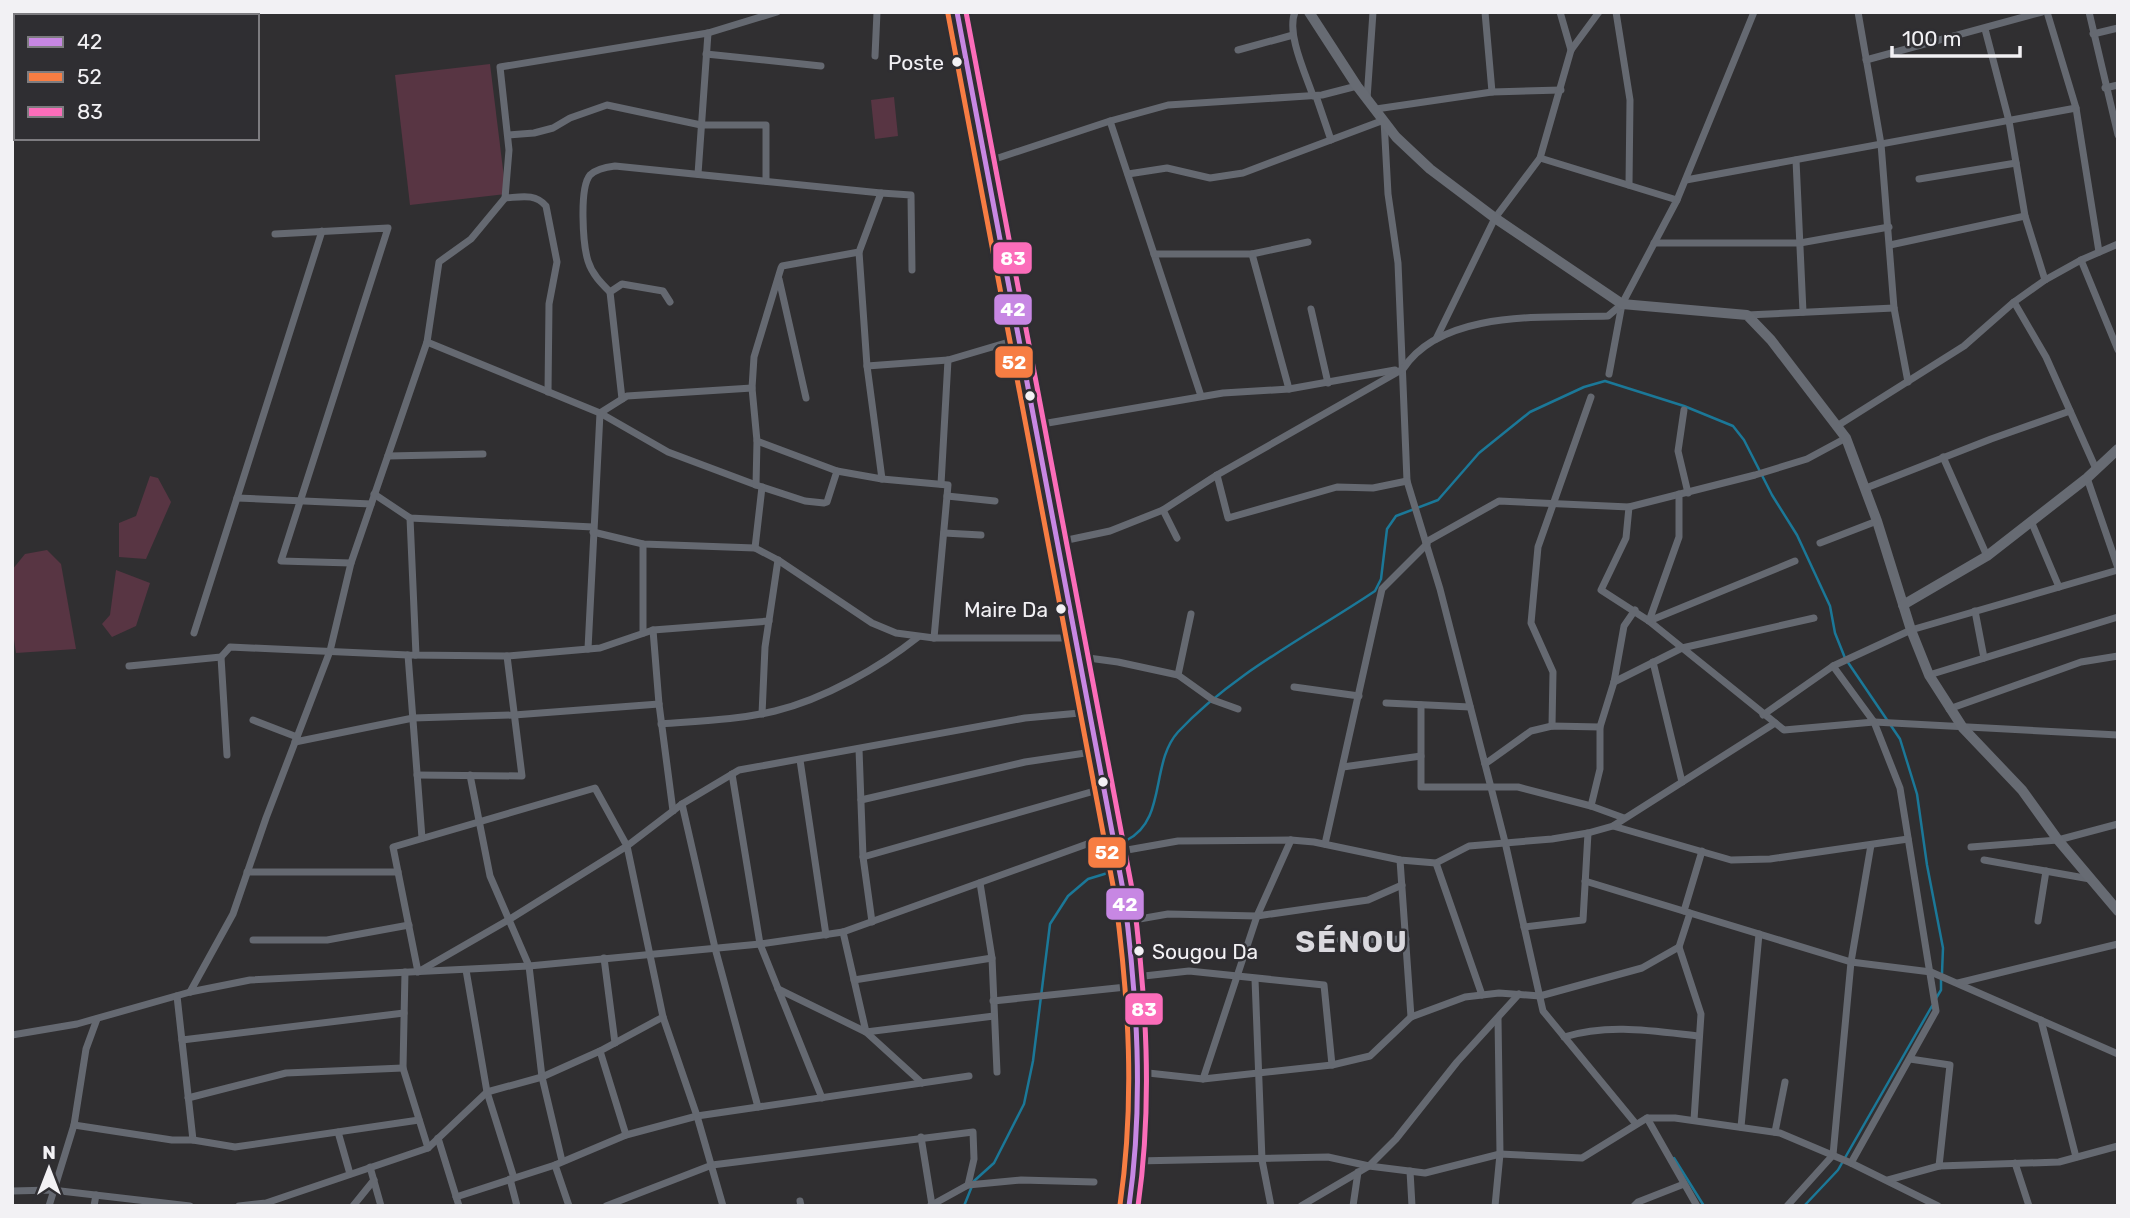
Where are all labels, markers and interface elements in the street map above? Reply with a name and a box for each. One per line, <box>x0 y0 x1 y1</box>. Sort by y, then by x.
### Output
legend <box>14 14 259 140</box>
scale bar <box>1892 14 2020 58</box>
text: 100 m <box>1902 26 1961 51</box>
text: 42 <box>77 29 102 54</box>
place label: Poste <box>888 50 944 75</box>
marker: Poste <box>950 55 964 69</box>
text: 52 <box>77 64 102 89</box>
text: 83 <box>77 99 103 124</box>
line badge: 83 <box>992 241 1033 275</box>
text: 83 <box>1000 247 1026 270</box>
line badge: 42 <box>993 293 1033 326</box>
text: 42 <box>1000 298 1026 321</box>
line badge: 52 <box>994 345 1034 379</box>
text: 52 <box>1002 351 1026 374</box>
unlabelled marker <box>1023 389 1037 403</box>
place label: Maire Da <box>964 597 1048 622</box>
marker: Maire Da <box>1054 602 1068 616</box>
unlabelled marker <box>1096 775 1110 789</box>
line badge: 52 <box>1087 836 1127 869</box>
text: 52 <box>1095 841 1119 864</box>
line badge: 42 <box>1105 887 1145 921</box>
text: 42 <box>1112 893 1138 916</box>
district label: SÉNOU <box>1295 924 1409 960</box>
place label: Sougou Da <box>1152 939 1258 964</box>
marker: Sougou Da <box>1132 944 1146 958</box>
line badge: 83 <box>1124 992 1164 1026</box>
text: 83 <box>1131 998 1157 1021</box>
north arrow <box>14 1134 84 1204</box>
text: N <box>42 1141 56 1164</box>

